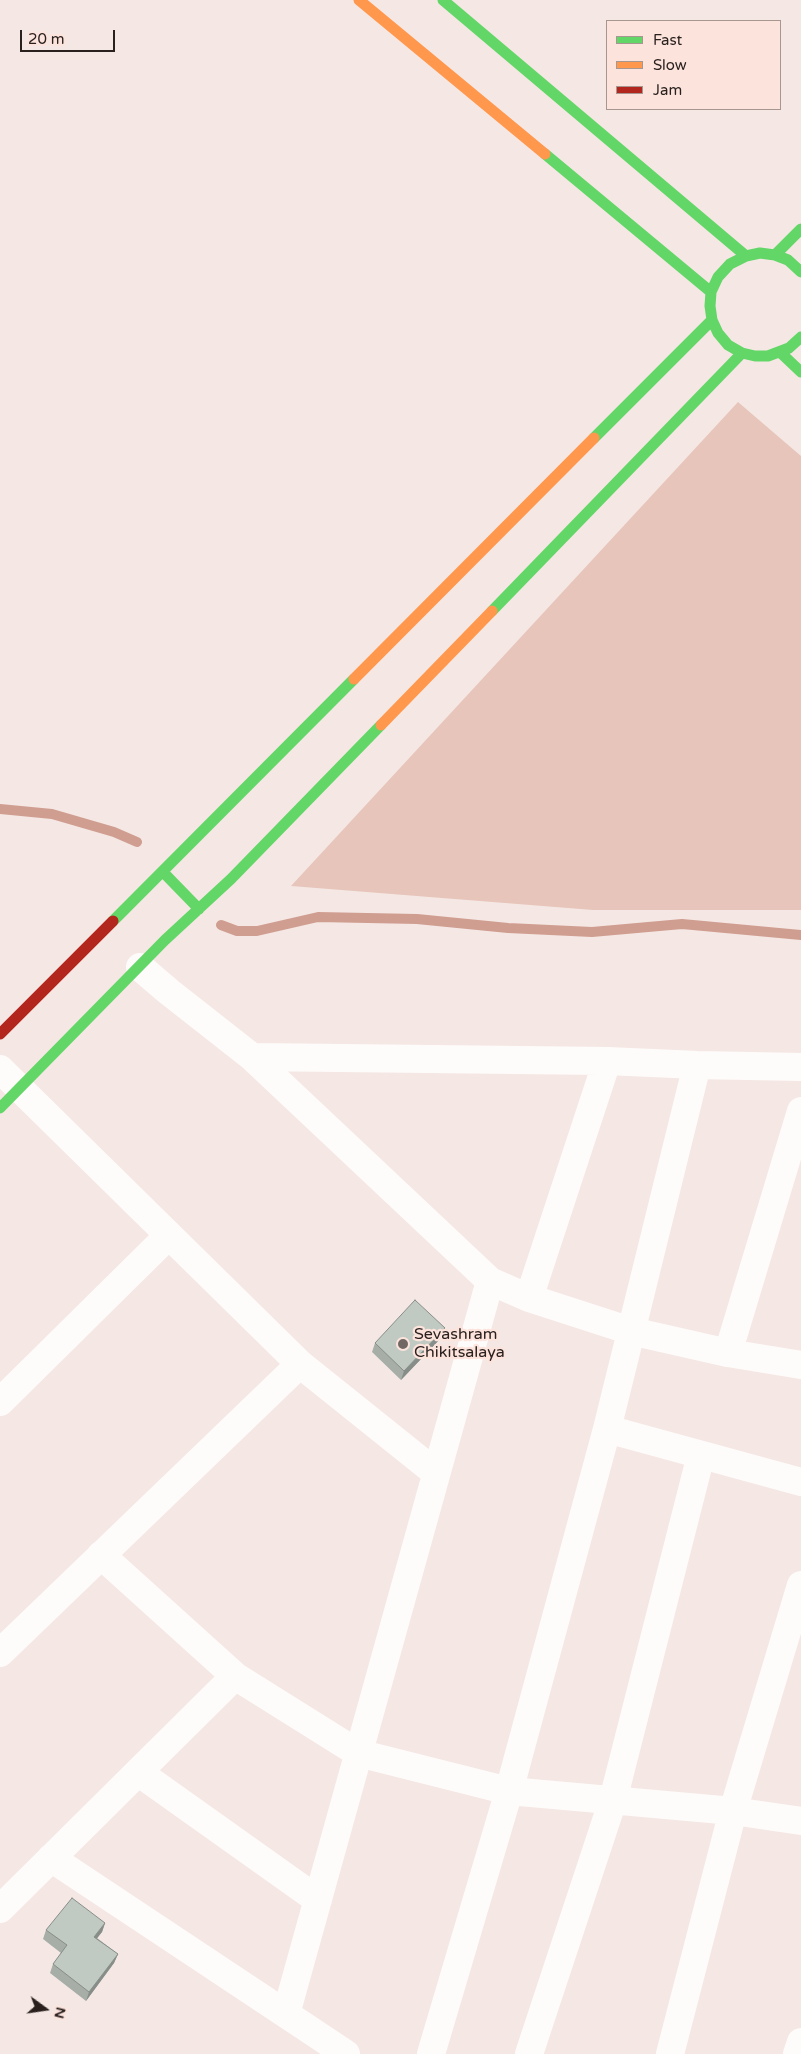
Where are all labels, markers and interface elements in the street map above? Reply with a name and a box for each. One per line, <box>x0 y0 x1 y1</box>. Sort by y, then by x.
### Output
scale bar <box>22 20 118 52</box>
legend <box>606 20 781 110</box>
text: 20 m <box>28 30 65 48</box>
text: Fast <box>653 31 682 49</box>
text: Slow <box>653 56 687 74</box>
text: Jam <box>653 81 682 99</box>
place label: Sevashram Chikitsalaya <box>414 1325 505 1363</box>
marker: Sevashram Chikitsalaya <box>396 1337 410 1351</box>
north arrow <box>20 1984 70 2034</box>
text: N <box>50 2005 70 2020</box>

